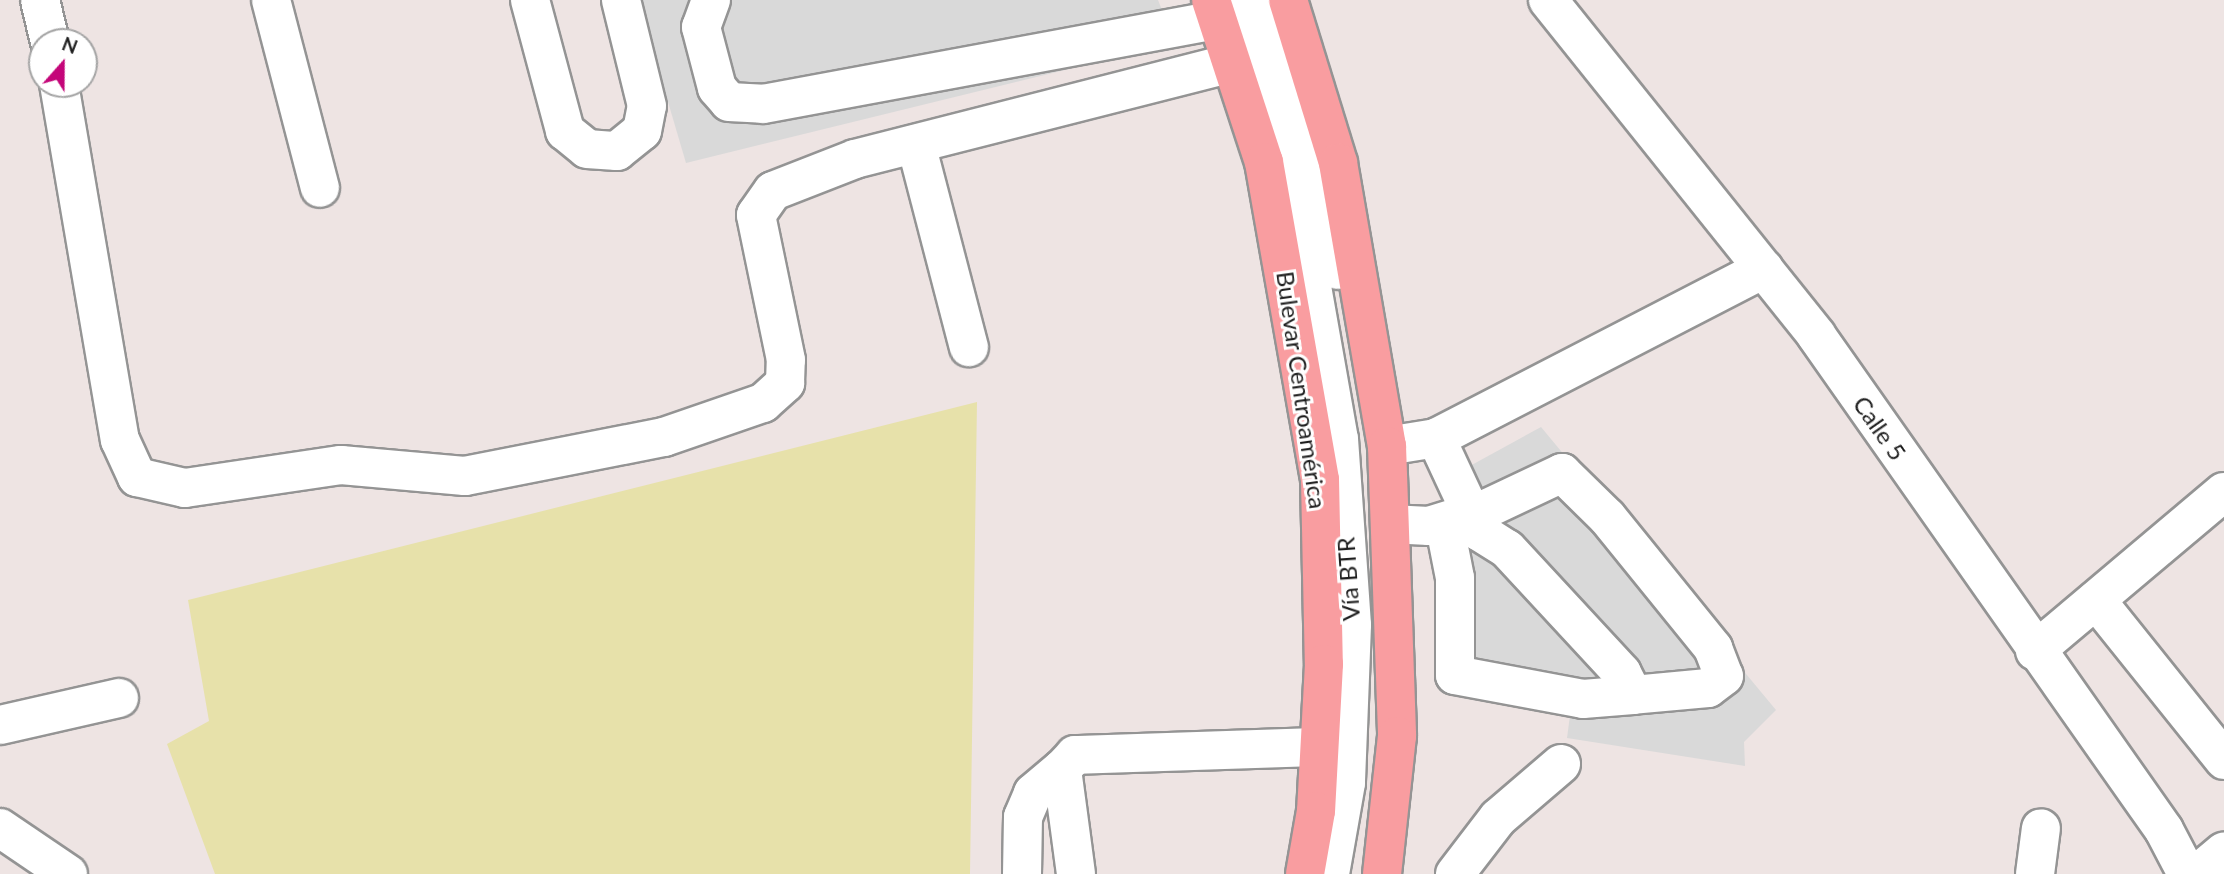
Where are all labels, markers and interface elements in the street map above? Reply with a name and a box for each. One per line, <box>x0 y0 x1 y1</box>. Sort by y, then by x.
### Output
north arrow <box>28 28 98 98</box>
text: N <box>59 31 81 58</box>
street label: Bulevar Centroamérica <box>1271 269 1333 511</box>
street label: Calle 5 <box>1848 390 1912 466</box>
street label: Vía BTR <box>1331 536 1365 622</box>

